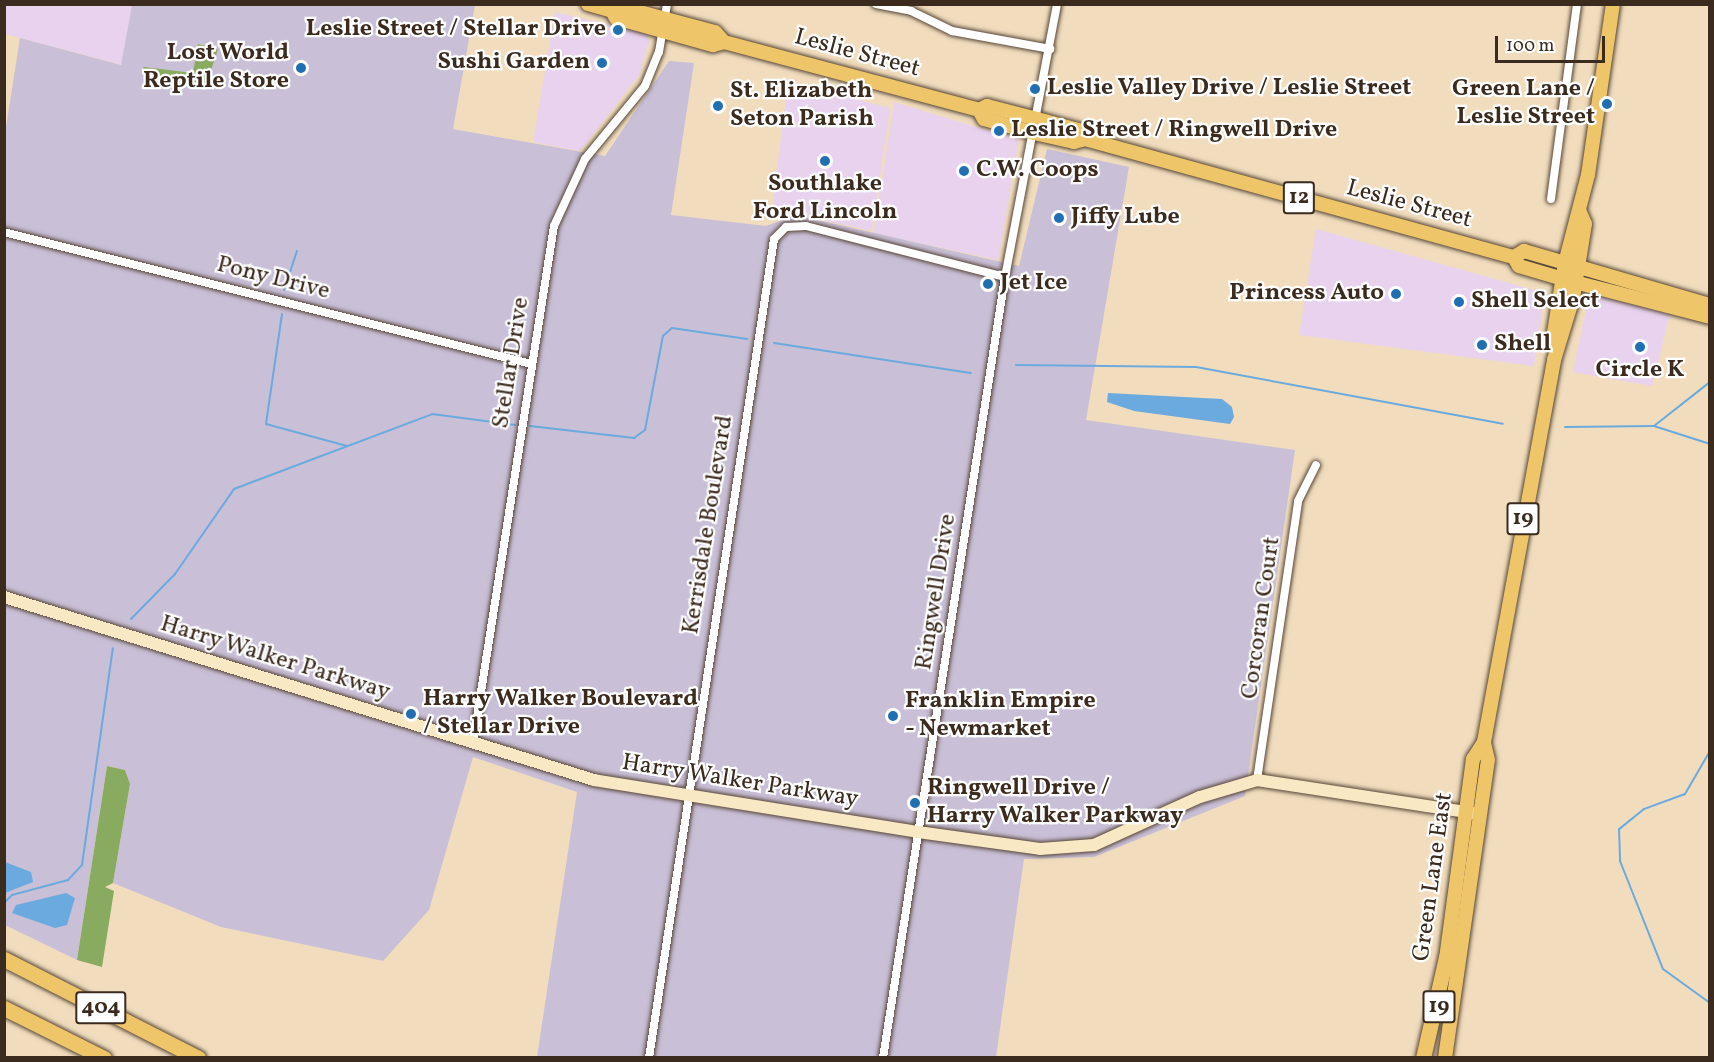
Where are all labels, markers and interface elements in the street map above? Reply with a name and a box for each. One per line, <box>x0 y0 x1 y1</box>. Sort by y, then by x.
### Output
place label: Leslie Street / Stellar Drive <box>306 16 606 44</box>
marker: Leslie Street / Stellar Drive <box>611 23 625 37</box>
street label: Leslie Street <box>791 23 923 85</box>
scale bar <box>1498 24 1608 62</box>
text: 100 m <box>1506 34 1555 59</box>
place label: Lost World Reptile Store <box>143 40 289 96</box>
place label: Sushi Garden <box>438 49 590 77</box>
marker: Sushi Garden <box>595 56 609 70</box>
marker: Lost World Reptile Store <box>294 61 308 75</box>
place label: Leslie Valley Drive / Leslie Street <box>1047 75 1412 103</box>
place label: Green Lane / Leslie Street <box>1452 76 1595 132</box>
place label: St. Elizabeth Seton Parish <box>730 78 874 134</box>
marker: Leslie Valley Drive / Leslie Street <box>1028 82 1042 96</box>
marker: Green Lane / Leslie Street <box>1600 97 1614 111</box>
marker: St. Elizabeth Seton Parish <box>711 99 725 113</box>
place label: Leslie Street / Ringwell Drive <box>1011 117 1337 145</box>
marker: Leslie Street / Ringwell Drive <box>992 124 1006 138</box>
marker: Southlake Ford Lincoln <box>818 154 832 168</box>
place label: C.W. Coops <box>976 157 1099 185</box>
marker: C.W. Coops <box>957 164 971 178</box>
place label: Southlake Ford Lincoln <box>753 171 897 227</box>
street label: Leslie Street <box>1343 174 1475 236</box>
road number: 12 <box>1282 179 1316 217</box>
place label: Jiffy Lube <box>1071 204 1180 232</box>
marker: Jiffy Lube <box>1052 211 1066 225</box>
street label: Pony Drive <box>213 251 333 307</box>
place label: Jet Ice <box>1000 270 1067 298</box>
marker: Jet Ice <box>981 277 995 291</box>
place label: Princess Auto <box>1229 280 1384 308</box>
marker: Princess Auto <box>1389 287 1403 301</box>
place label: Shell Select <box>1471 288 1599 316</box>
street label: Stellar Drive <box>487 295 537 431</box>
marker: Shell Select <box>1452 295 1466 309</box>
place label: Shell <box>1494 331 1551 359</box>
marker: Shell <box>1475 338 1489 352</box>
marker: Circle K <box>1633 340 1647 354</box>
place label: Circle K <box>1596 357 1684 385</box>
street label: Kerrisdale Boulevard <box>677 414 741 636</box>
road number: 19 <box>1506 500 1540 538</box>
street label: Ringwell Drive <box>910 512 964 672</box>
street label: Corcoran Court <box>1236 535 1288 701</box>
street label: Harry Walker Parkway <box>156 610 394 708</box>
place label: Harry Walker Boulevard / Stellar Drive <box>423 686 699 742</box>
place label: Franklin Empire - Newmarket <box>905 688 1096 744</box>
marker: Harry Walker Boulevard / Stellar Drive <box>404 707 418 721</box>
marker: Franklin Empire - Newmarket <box>886 709 900 723</box>
street label: Harry Walker Parkway <box>619 749 861 815</box>
place label: Ringwell Drive / Harry Walker Parkway <box>927 775 1184 831</box>
street label: Green Lane East <box>1408 791 1460 963</box>
marker: Ringwell Drive / Harry Walker Parkway <box>908 796 922 810</box>
road number: 19 <box>1422 988 1456 1026</box>
road number: 404 <box>74 989 128 1027</box>

